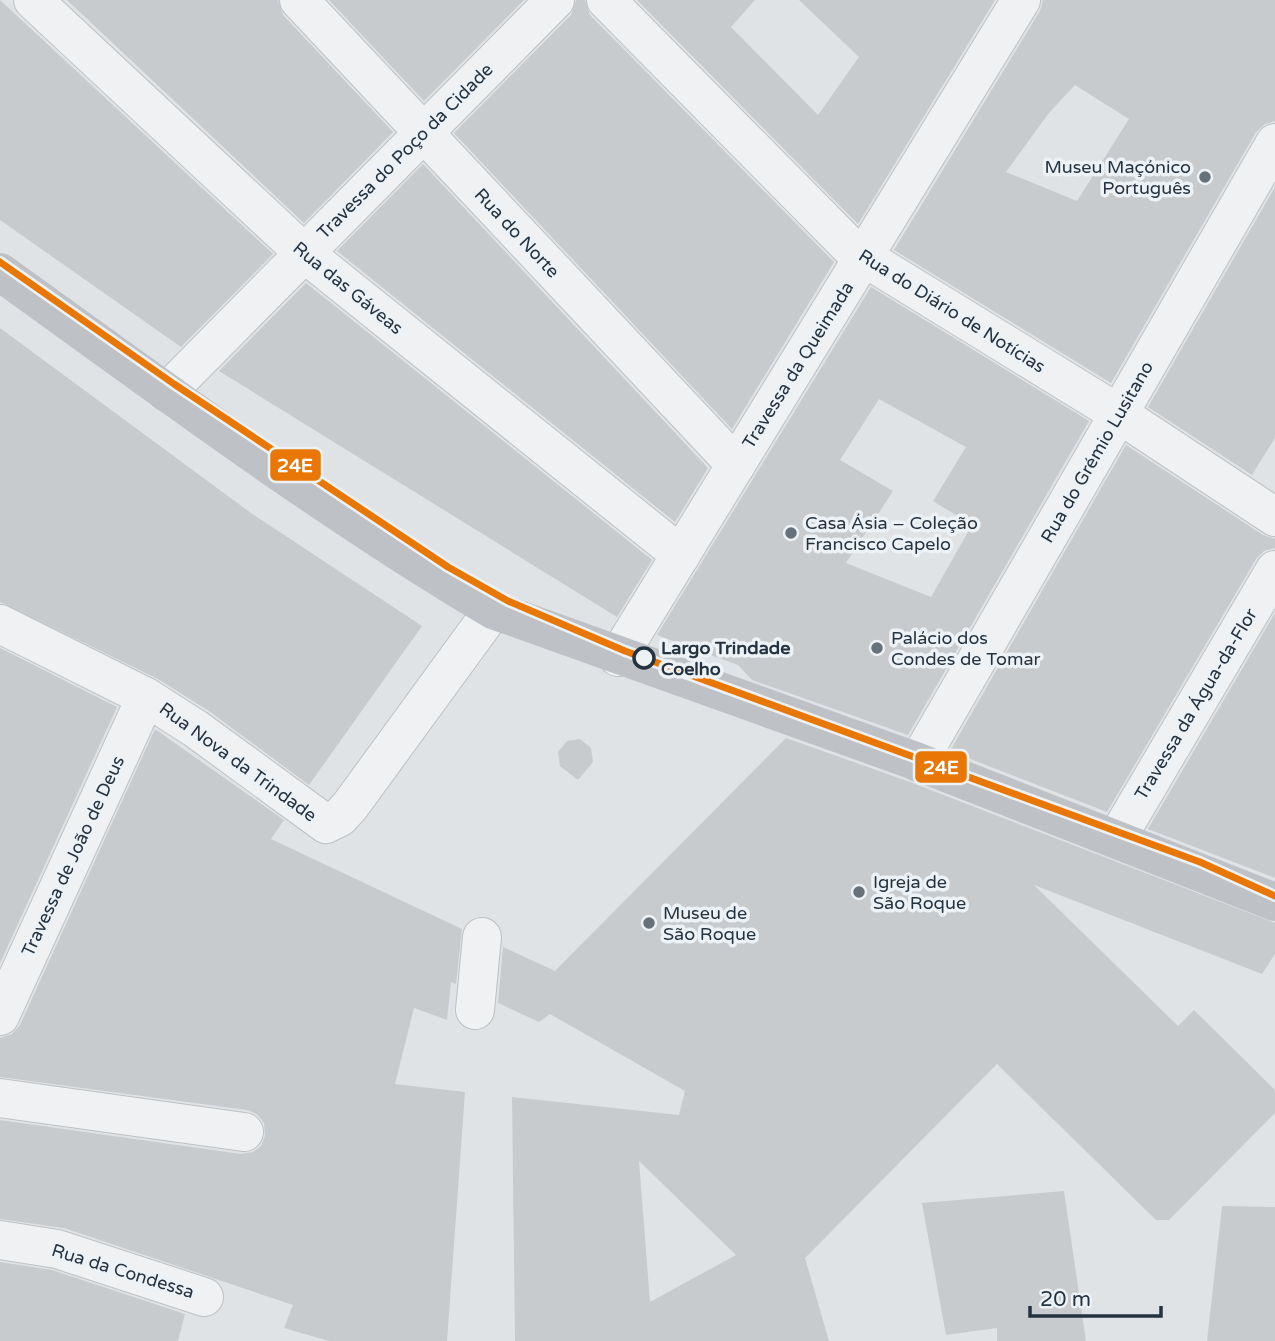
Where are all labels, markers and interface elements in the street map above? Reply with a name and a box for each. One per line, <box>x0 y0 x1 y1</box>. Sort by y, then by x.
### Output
street label: Travessa do Poço da Cidade <box>313 59 497 243</box>
place label: Museu Maçónico Português <box>1045 156 1191 199</box>
marker: Museu Maçónico Português <box>1197 169 1213 185</box>
street label: Rua do Norte <box>470 184 564 282</box>
street label: Rua das Gáveas <box>288 237 408 339</box>
street label: Rua do Diário de Notícias <box>855 244 1049 378</box>
street label: Travessa da Queimada <box>738 277 858 453</box>
street label: Rua do Grémio Lusitano <box>1036 357 1158 547</box>
line badge: 24E <box>269 448 322 482</box>
text: 24E <box>277 455 313 477</box>
place label: Casa Ásia – Coleção Francisco Capelo <box>805 512 978 555</box>
marker: Casa Ásia – Coleção Francisco Capelo <box>783 525 799 541</box>
street label: Travessa da Água-da-Flor <box>1130 604 1262 804</box>
place label: Palácio dos Condes de Tomar <box>891 627 1041 670</box>
place label: Largo Trindade Coelho <box>661 637 790 680</box>
marker: Palácio dos Condes de Tomar <box>869 640 885 656</box>
marker: Largo Trindade Coelho <box>633 647 655 669</box>
street label: Rua Nova da Trindade <box>155 697 321 827</box>
line badge: 24E <box>914 750 968 784</box>
street label: Travessa de João de Deus <box>17 752 129 960</box>
text: 24E <box>923 757 959 779</box>
place label: Igreja de São Roque <box>873 871 966 914</box>
marker: Igreja de São Roque <box>851 884 867 900</box>
place label: Museu de São Roque <box>663 902 756 945</box>
marker: Museu de São Roque <box>641 915 657 931</box>
street label: Rua da Condessa <box>49 1239 197 1303</box>
scale bar <box>1030 1274 1161 1318</box>
text: 20 m <box>1040 1287 1091 1312</box>

